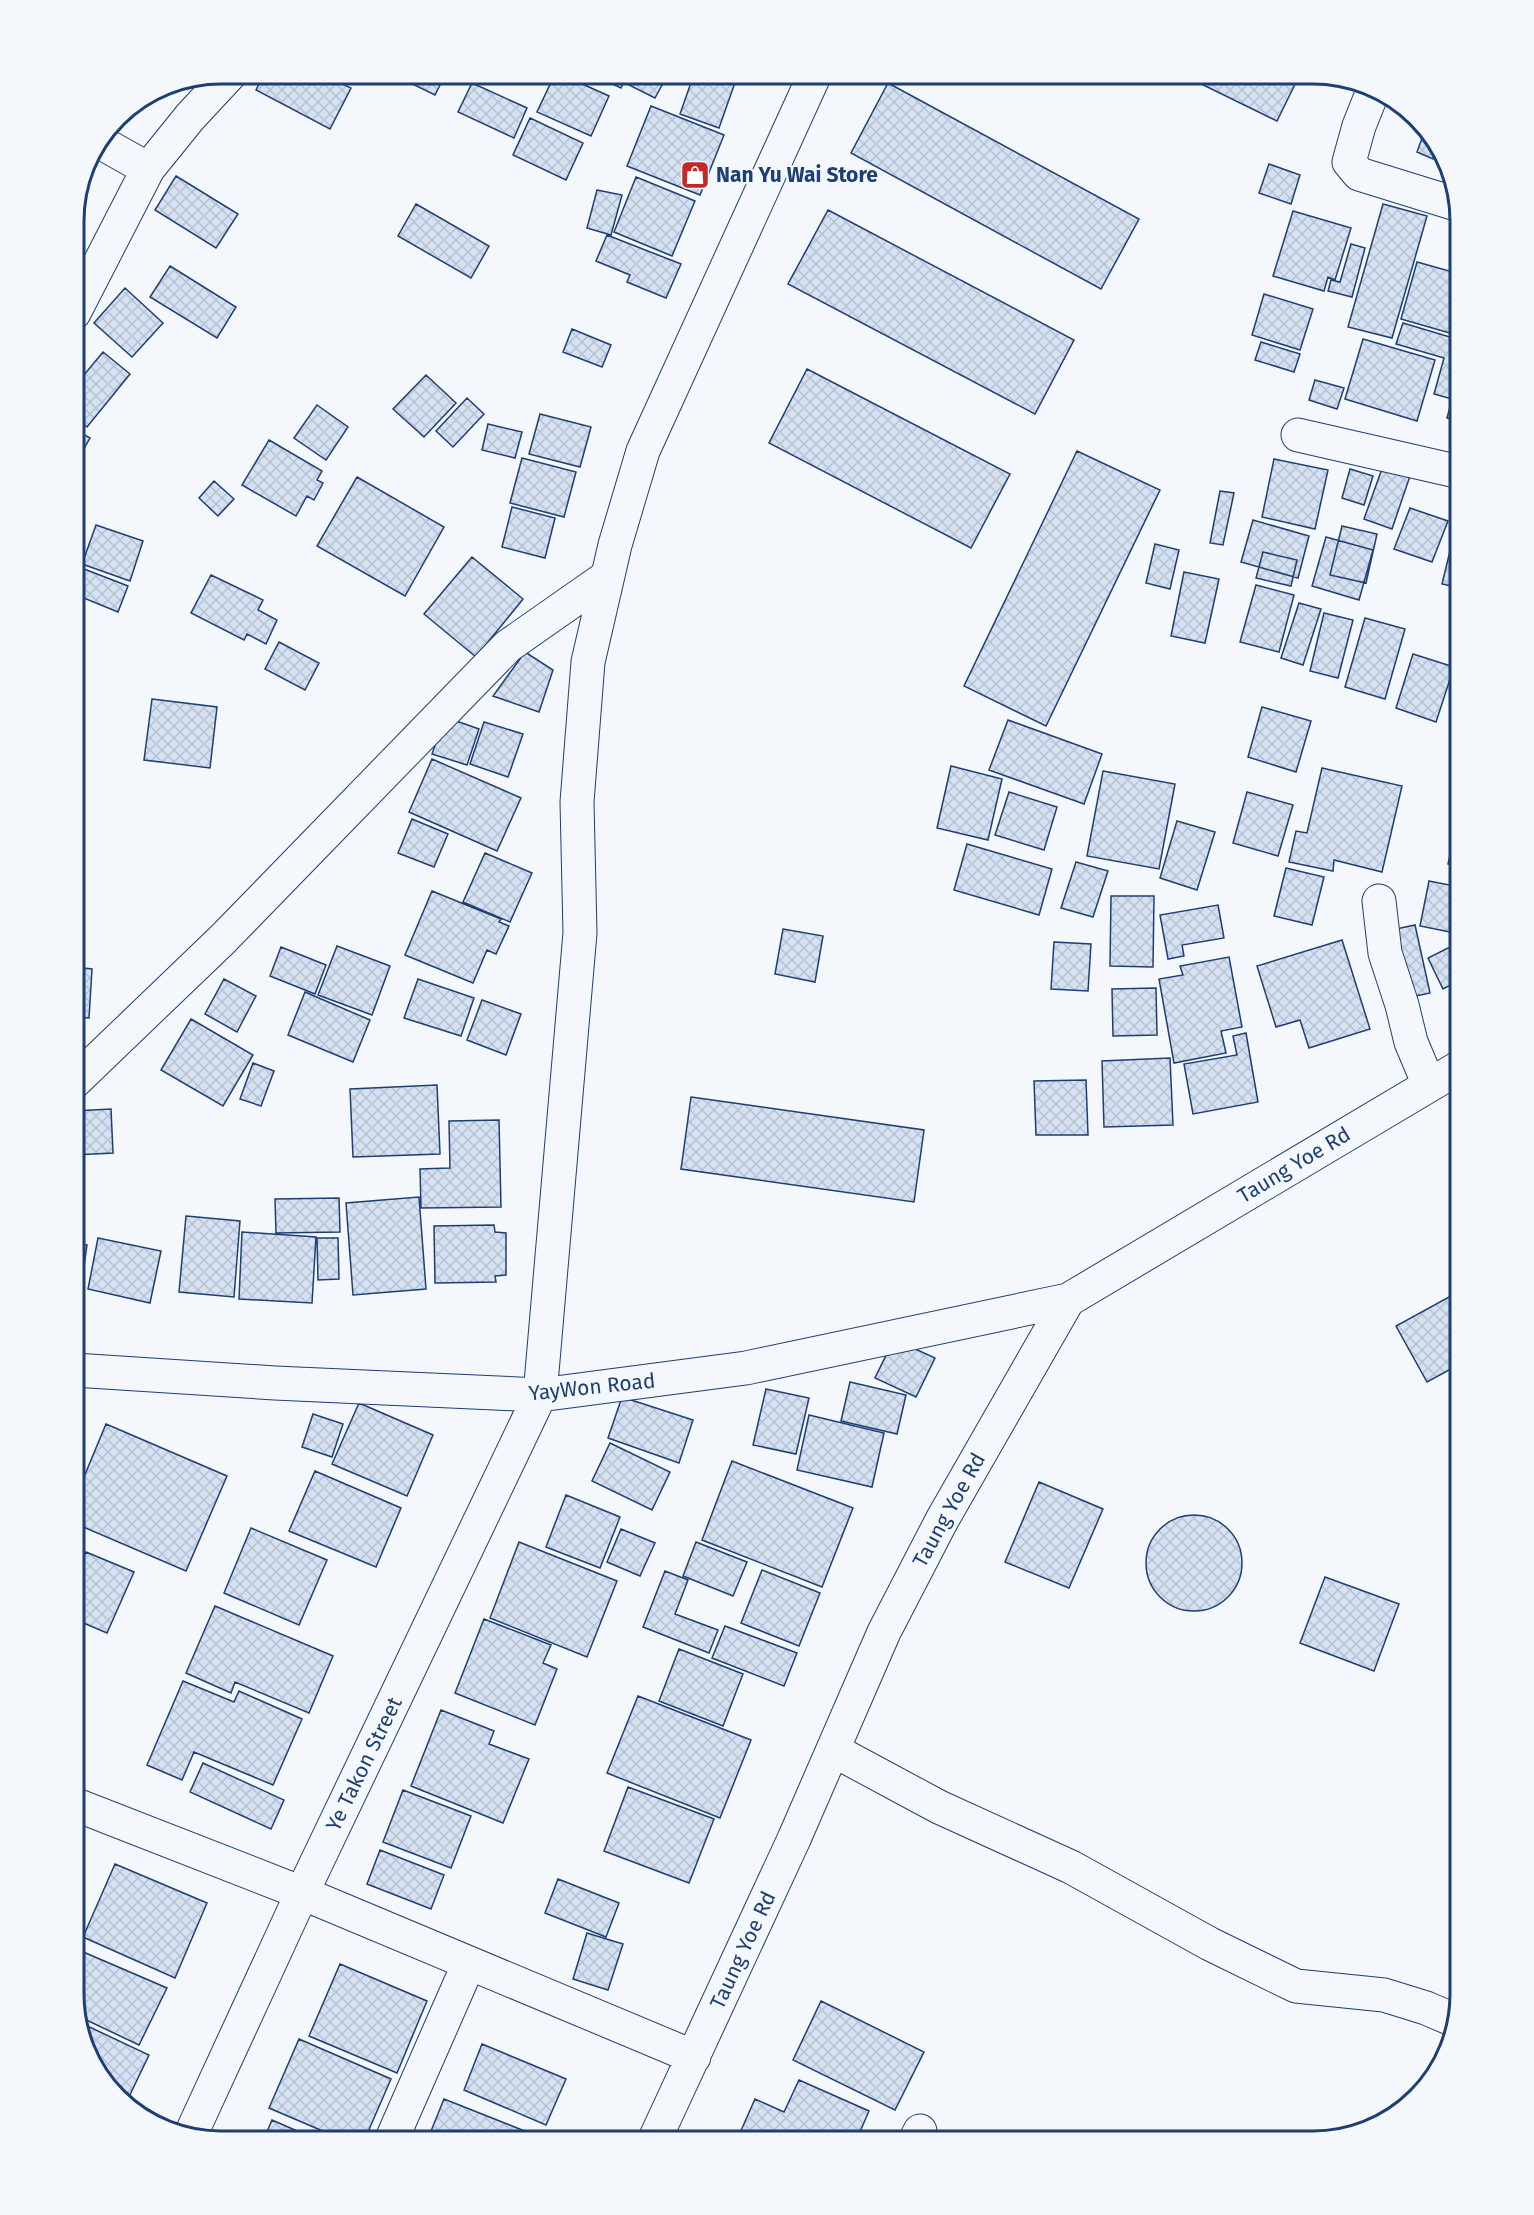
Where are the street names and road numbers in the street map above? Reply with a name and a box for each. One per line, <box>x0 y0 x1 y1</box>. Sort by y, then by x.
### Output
street label: Taung Yoe Rd <box>1233 1121 1355 1209</box>
street label: YayWon Road <box>527 1367 657 1407</box>
street label: Taung Yoe Rd <box>907 1448 991 1572</box>
street label: Ye Takon Street <box>320 1692 408 1835</box>
street label: Taung Yoe Rd <box>704 1887 782 2013</box>

